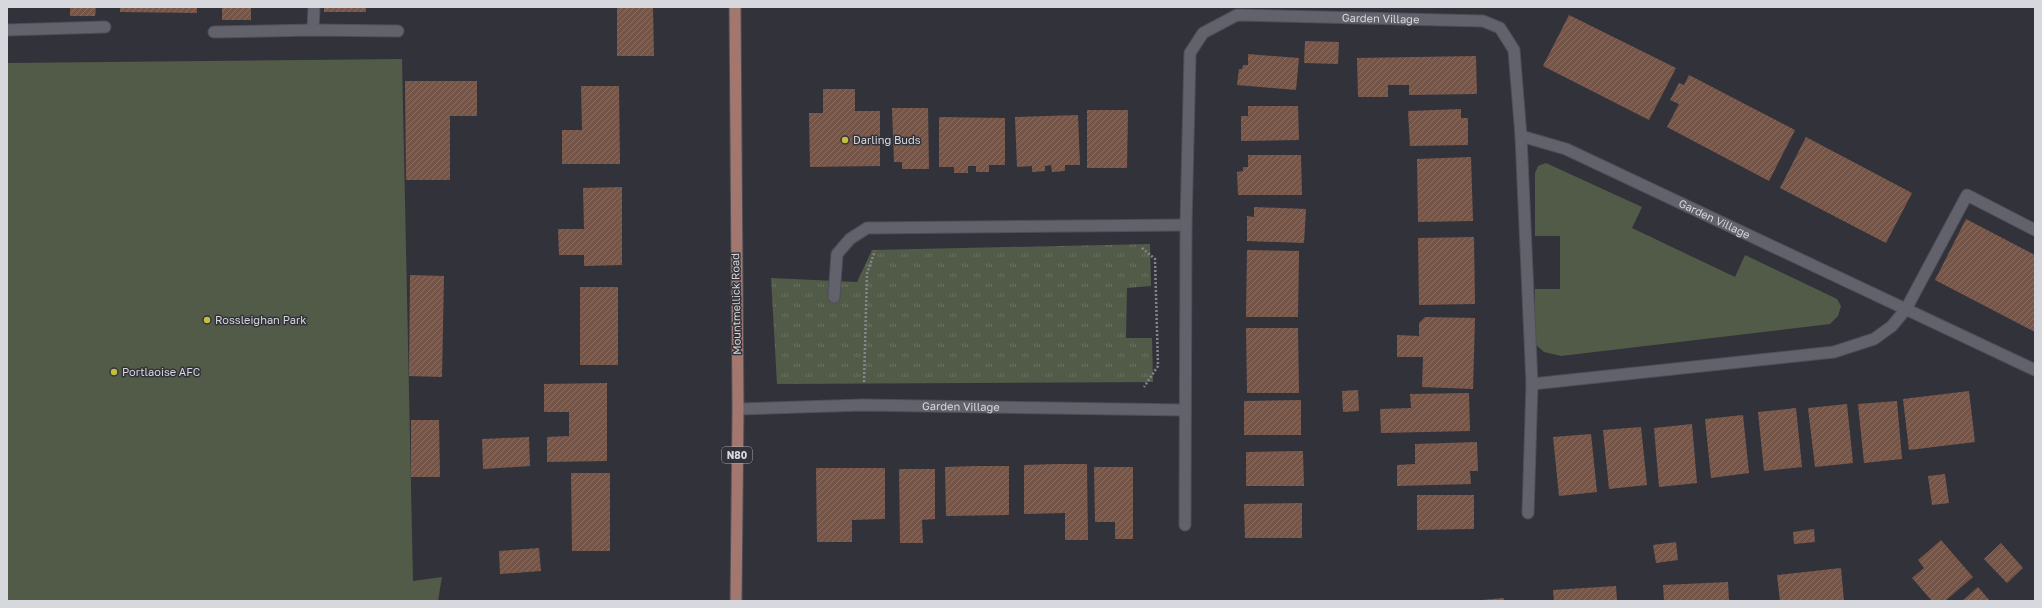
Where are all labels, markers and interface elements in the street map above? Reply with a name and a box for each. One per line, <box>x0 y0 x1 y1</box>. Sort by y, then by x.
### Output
street label: Garden Village <box>1342 11 1420 25</box>
place label: Darling Buds <box>853 133 921 146</box>
marker: Darling Buds <box>840 135 850 145</box>
street label: Garden Village <box>1677 196 1753 241</box>
street label: Mountmellick Road <box>728 253 743 355</box>
place label: Rossleighan Park <box>215 313 306 326</box>
marker: Rossleighan Park <box>202 315 212 325</box>
place label: Portlaoise AFC <box>122 365 200 378</box>
marker: Portlaoise AFC <box>109 367 119 377</box>
street label: Garden Village <box>922 399 1000 413</box>
road number: N80 <box>722 447 752 463</box>

